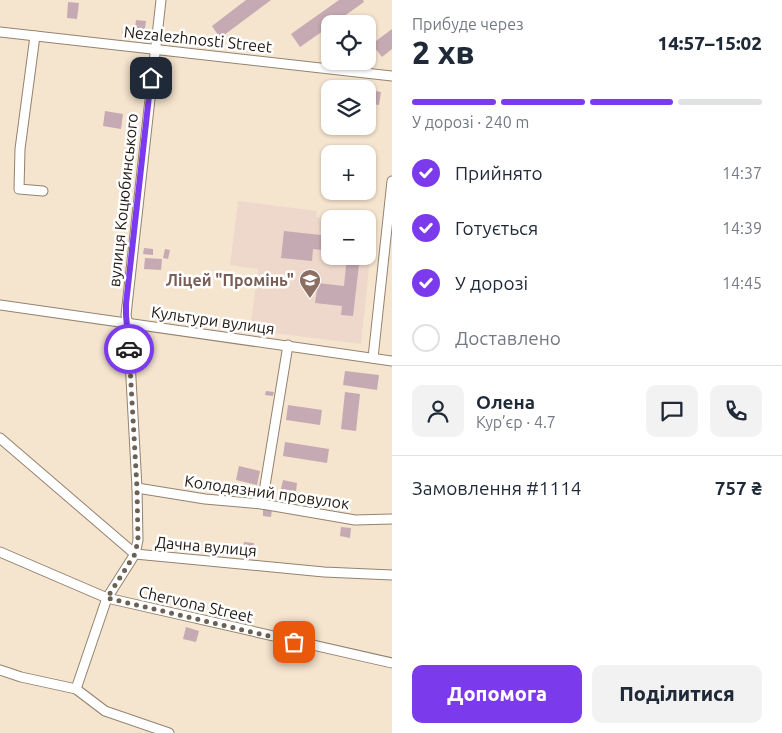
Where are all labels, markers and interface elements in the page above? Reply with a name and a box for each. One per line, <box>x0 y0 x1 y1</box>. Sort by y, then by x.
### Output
map controls <box>321 15 376 265</box>
button: locate <box>321 15 376 70</box>
text: Прибуде через <box>412 15 524 33</box>
street label: Nezalezhnosti Street <box>123 22 274 56</box>
text: 14:57–15:02 <box>657 32 762 54</box>
text: 2 хв <box>412 34 475 70</box>
pin <box>130 57 172 99</box>
icon: home <box>137 64 165 92</box>
button: layers <box>321 80 376 135</box>
street label: вулиця Коцюбинського <box>105 112 141 288</box>
text: У дорозі · 240 m <box>412 113 529 131</box>
button: + <box>321 145 376 200</box>
icon: check <box>412 159 440 187</box>
text: Прийнято <box>455 162 543 184</box>
text: 14:37 <box>722 164 762 182</box>
button: − <box>321 210 376 265</box>
icon: check <box>412 214 440 242</box>
text: Готується <box>455 217 538 239</box>
text: 14:39 <box>722 219 762 237</box>
school or university icon: Ліцей "Промінь" <box>298 268 322 299</box>
icon: check <box>412 269 440 297</box>
place label: Ліцей "Промінь" <box>166 271 294 289</box>
text: У дорозі <box>455 272 528 294</box>
text: 14:45 <box>722 274 762 292</box>
street label: Культури вулиця <box>150 302 276 338</box>
courier <box>104 324 154 374</box>
text: Доставлено <box>455 327 561 349</box>
icon: car <box>115 335 143 363</box>
button: person <box>412 385 464 437</box>
button: chat <box>646 385 698 437</box>
button: phone <box>710 385 762 437</box>
text: Олена <box>476 391 535 413</box>
text: Кур’єр · 4.7 <box>476 413 556 431</box>
street label: Колодязний провулок <box>183 472 351 512</box>
text: Замовлення #1114 <box>412 477 582 499</box>
text: 757 ₴ <box>715 477 762 499</box>
street label: Дачна вулиця <box>154 533 258 559</box>
street label: Chervona Street <box>137 582 256 626</box>
pin <box>273 621 315 663</box>
icon: bag <box>280 628 308 656</box>
button: Допомога <box>412 665 582 723</box>
button: Поділитися <box>592 665 762 723</box>

